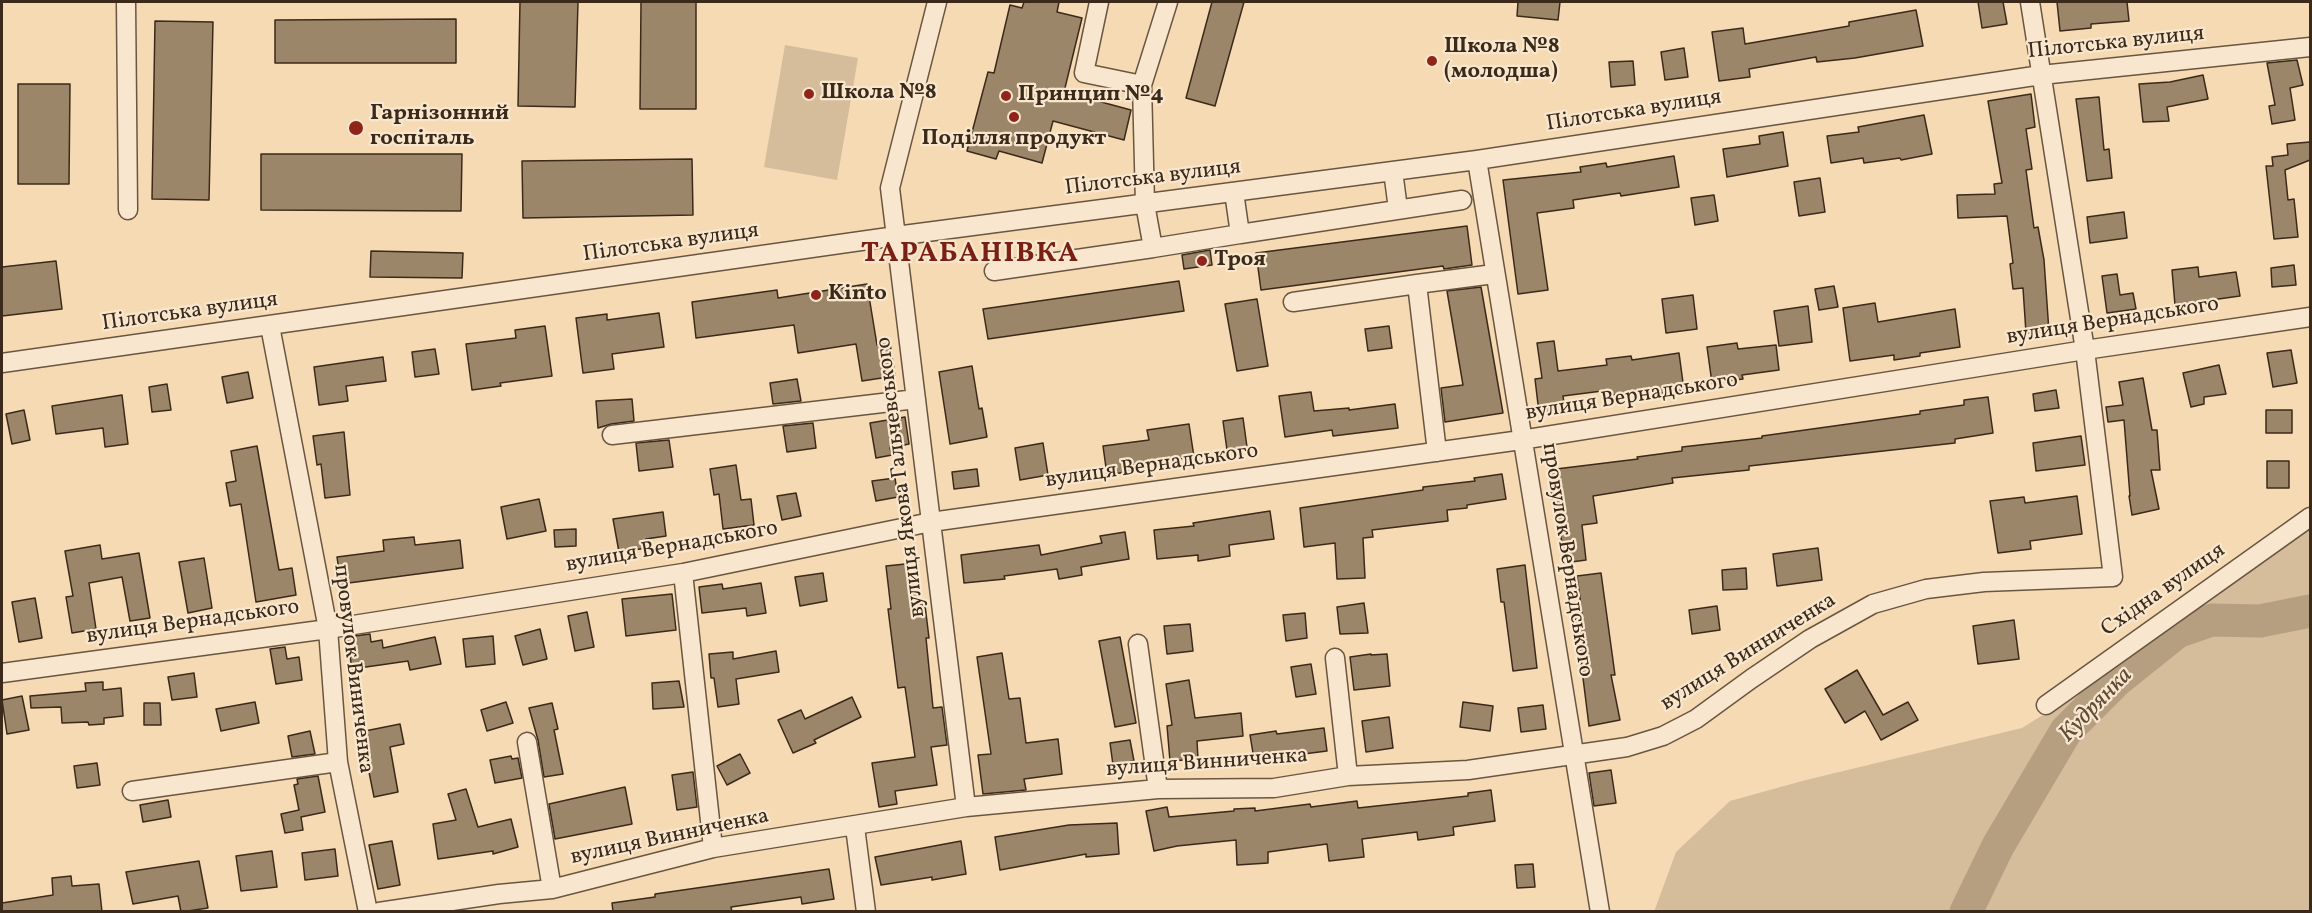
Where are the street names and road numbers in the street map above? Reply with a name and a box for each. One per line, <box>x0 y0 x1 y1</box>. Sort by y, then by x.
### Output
street label: Пілотська вулиця <box>2027 22 2205 66</box>
street label: Пілотська вулиця <box>1544 85 1724 139</box>
street label: Пілотська вулиця <box>1063 155 1243 203</box>
street label: Пілотська вулиця <box>581 219 761 269</box>
street label: Пілотська вулиця <box>100 288 280 338</box>
street label: вулиця Вернадського <box>2005 292 2221 352</box>
street label: вулиця Якова Гальчевського <box>872 335 932 619</box>
street label: вулиця Вернадського <box>1524 368 1740 428</box>
street label: вулиця Вернадського <box>1044 439 1260 495</box>
street label: провулок Вернадського <box>1534 441 1598 679</box>
street label: вулиця Вернадського <box>564 516 780 580</box>
street label: Східна вулиця <box>2097 538 2231 644</box>
street label: провулок Виниченка <box>326 563 378 775</box>
street label: вулиця Винниченка <box>1656 588 1842 718</box>
street label: вулиця Вернадського <box>85 595 301 651</box>
street label: вулиця Винниченка <box>1105 744 1309 784</box>
street label: вулиця Винниченка <box>568 804 772 872</box>

